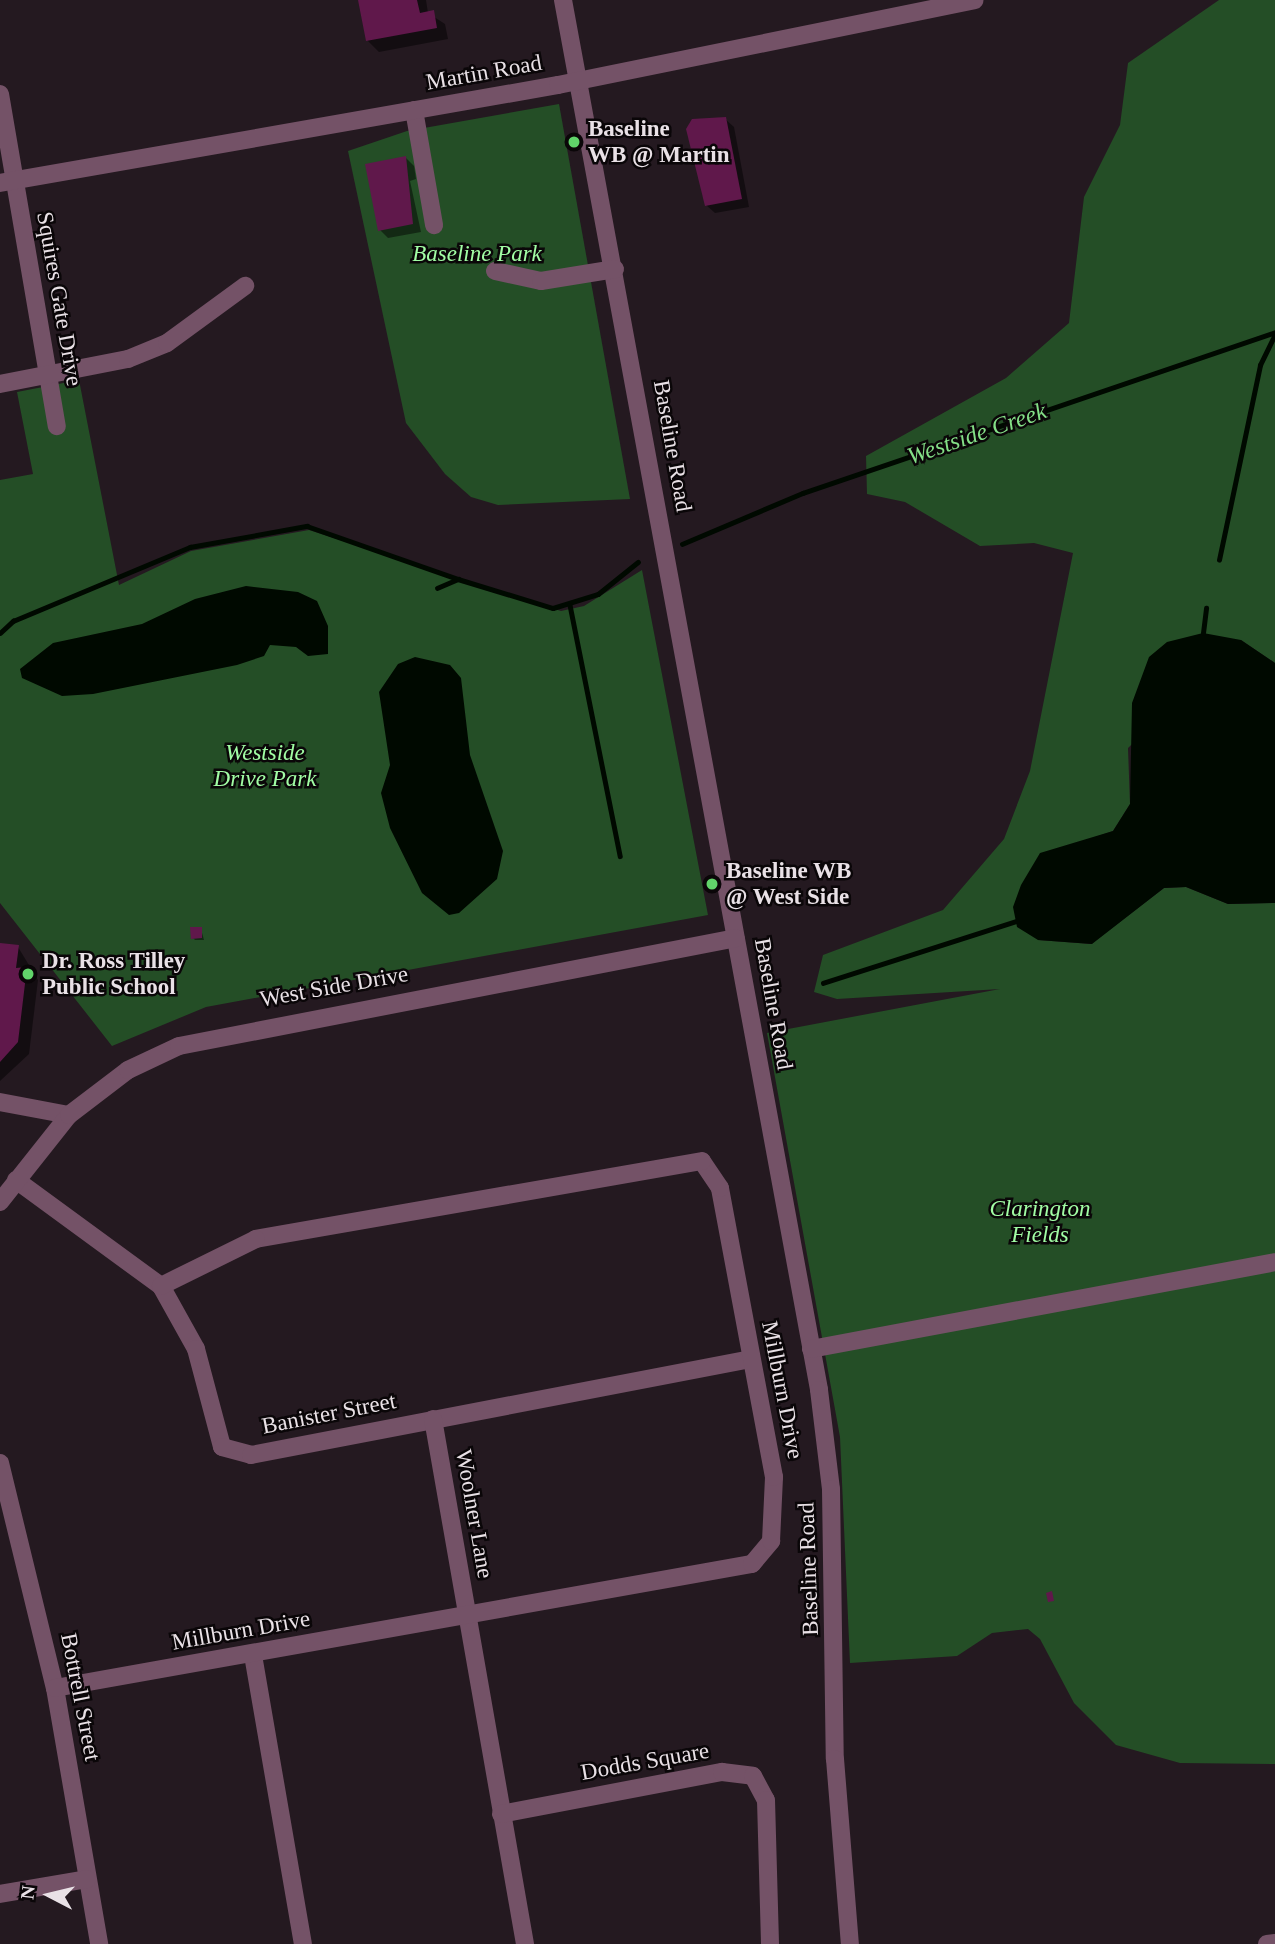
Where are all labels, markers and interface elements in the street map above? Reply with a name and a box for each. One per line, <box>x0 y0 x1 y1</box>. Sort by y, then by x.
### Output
street label: Martin Road <box>424 49 544 97</box>
place label: Baseline WB @ Martin <box>588 115 729 169</box>
marker: Baseline WB @ Martin <box>566 134 582 150</box>
street label: Squires Gate Drive <box>30 210 88 388</box>
park label: Baseline Park <box>412 240 542 268</box>
street label: Baseline Road <box>647 378 697 514</box>
water label: Westside Creek <box>904 397 1050 471</box>
park label: Westside Drive Park <box>214 739 316 793</box>
place label: Baseline WB @ West Side <box>726 857 852 911</box>
marker: Baseline WB @ West Side <box>704 876 720 892</box>
street label: Baseline Road <box>748 936 798 1072</box>
place label: Dr. Ross Tilley Public School <box>42 947 186 1001</box>
street label: West Side Drive <box>258 960 410 1014</box>
marker: Dr. Ross Tilley Public School <box>20 966 36 982</box>
park label: Clarington Fields <box>990 1195 1090 1249</box>
street label: Millburn Drive <box>755 1319 809 1461</box>
street label: Banister Street <box>260 1387 398 1441</box>
street label: Woolner Lane <box>449 1447 499 1581</box>
street label: Baseline Road <box>793 1502 825 1636</box>
street label: Millburn Drive <box>170 1605 312 1657</box>
street label: Bottrell Street <box>54 1631 106 1763</box>
street label: Dodds Square <box>579 1737 711 1787</box>
north arrow <box>14 1860 84 1930</box>
text: N <box>16 1884 39 1900</box>

